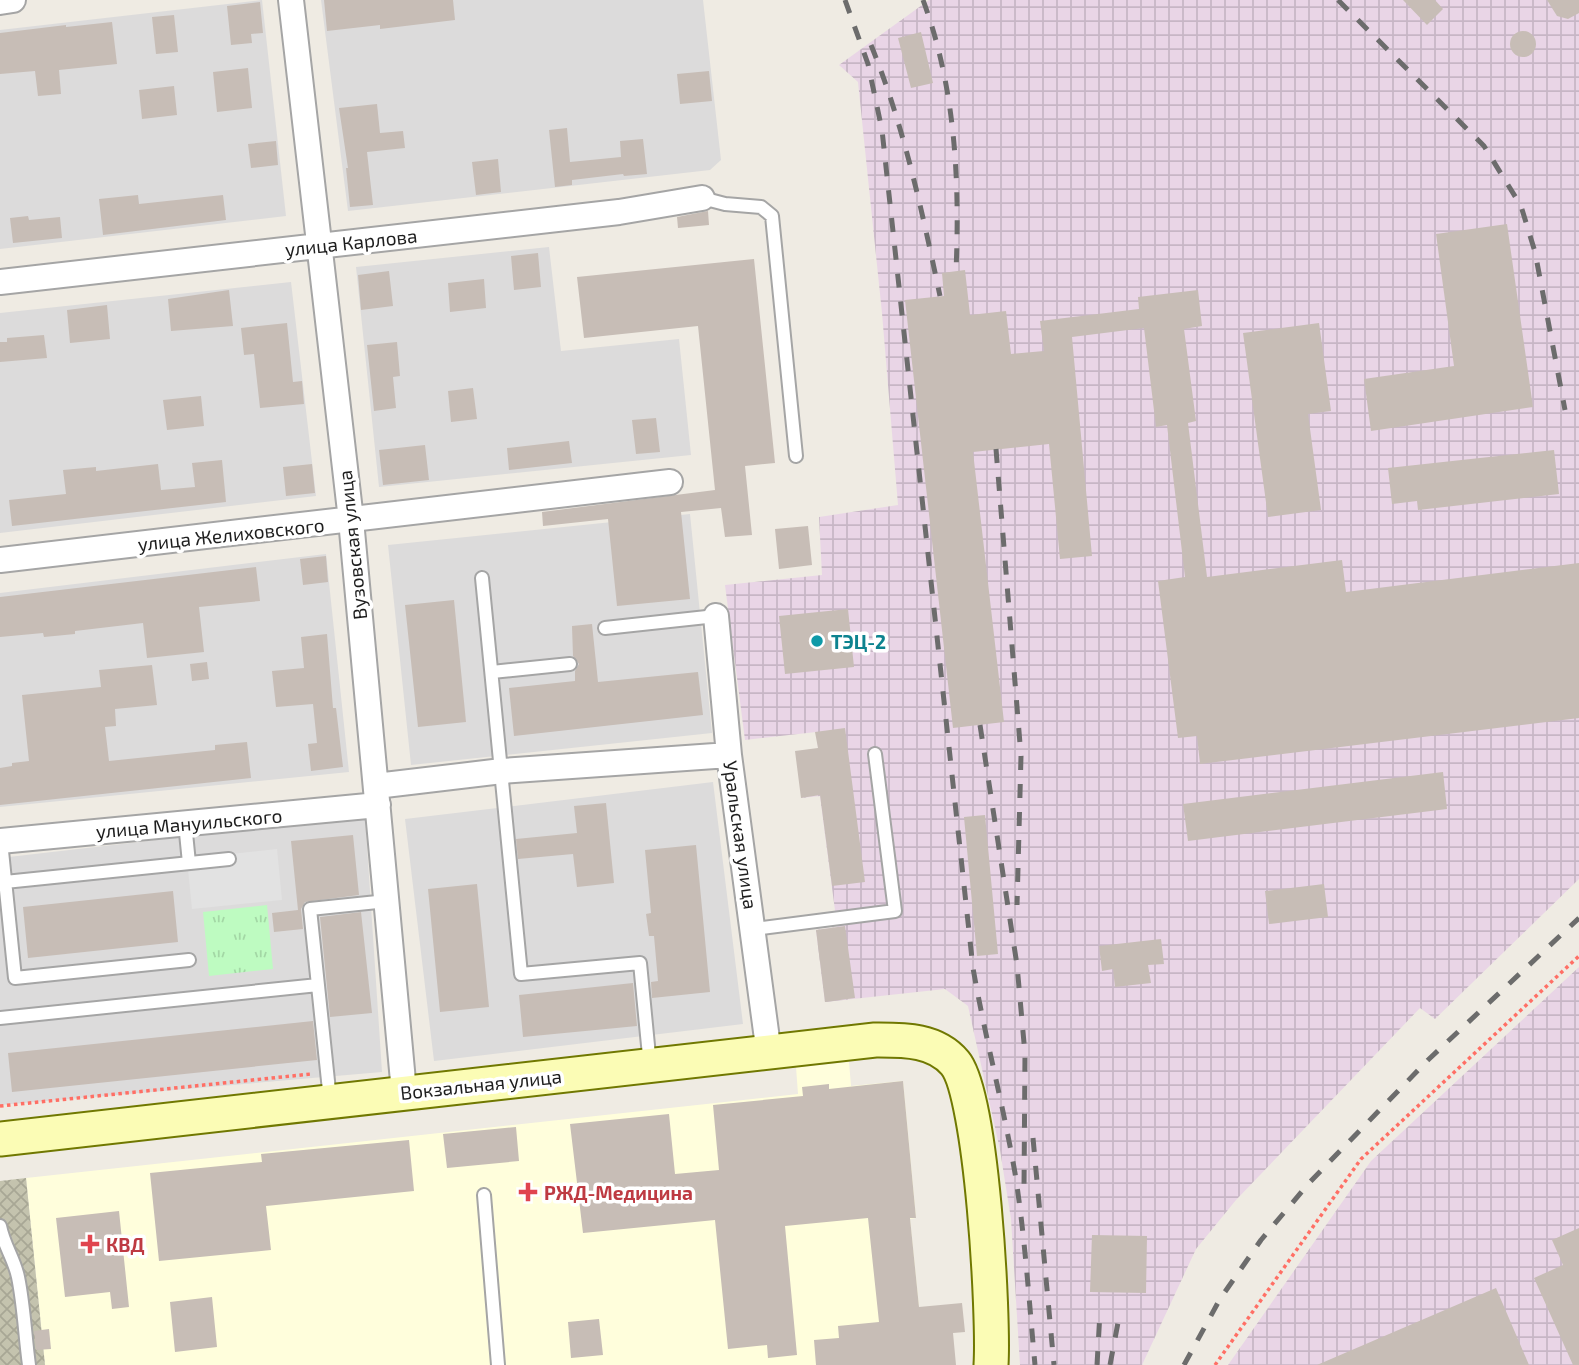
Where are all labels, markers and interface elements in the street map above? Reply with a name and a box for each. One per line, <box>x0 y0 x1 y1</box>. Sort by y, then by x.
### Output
street label: улица Карлова <box>284 224 418 261</box>
street label: Вузовская улица <box>333 469 372 621</box>
street label: улица Желиховского <box>137 513 326 556</box>
place label: ТЭЦ-2 <box>831 630 886 653</box>
marker: ТЭЦ-2 <box>809 633 825 649</box>
street label: Уральская улица <box>718 759 763 911</box>
street label: улица Мануильского <box>95 803 283 844</box>
street label: Вокзальная улица <box>399 1064 563 1105</box>
place label: РЖД-Медицина <box>544 1181 693 1204</box>
marker: РЖД-Медицина <box>518 1182 538 1202</box>
place label: КВД <box>106 1233 144 1256</box>
marker: КВД <box>80 1234 100 1254</box>

